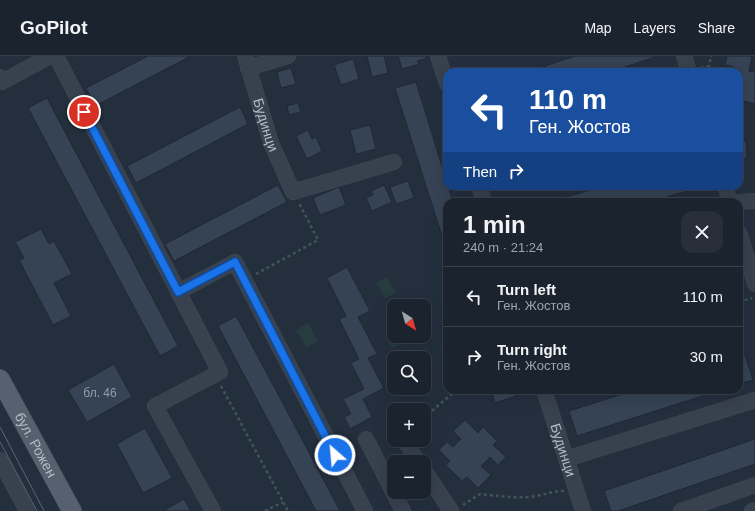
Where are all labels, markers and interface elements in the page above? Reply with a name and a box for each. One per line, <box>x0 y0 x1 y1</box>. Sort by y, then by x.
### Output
text: GoPilot <box>20 17 88 38</box>
text: Map <box>584 20 612 36</box>
text: Layers <box>634 20 676 36</box>
text: Share <box>698 20 735 36</box>
icon: left <box>463 84 515 136</box>
text: 110 m <box>529 84 607 115</box>
pin <box>67 95 101 129</box>
street label: Будинци <box>250 96 282 154</box>
icon: arrive <box>73 101 95 123</box>
text: Ген. Жостов <box>529 117 631 137</box>
icon: right <box>505 160 527 182</box>
text: Then <box>463 163 497 180</box>
text: 1 min <box>463 211 526 238</box>
button: close <box>681 211 723 253</box>
text: 240 m · 21:24 <box>463 240 543 255</box>
text: Turn left <box>497 281 556 298</box>
icon: left <box>463 286 485 308</box>
text: 110 m <box>682 288 723 305</box>
text: Ген. Жостов <box>497 298 570 313</box>
north arrow <box>387 299 431 343</box>
map controls <box>387 299 431 499</box>
text: Turn right <box>497 341 567 358</box>
icon: right <box>463 346 485 368</box>
text: 30 m <box>690 348 723 365</box>
button: search <box>387 351 431 395</box>
text: Ген. Жостов <box>497 358 570 373</box>
house number: бл. 46 <box>83 386 117 400</box>
button: + <box>387 403 431 447</box>
street label: бул. Рожен <box>12 410 60 480</box>
street label: Будинци <box>547 421 579 479</box>
position arrow <box>314 434 356 476</box>
button: − <box>387 455 431 499</box>

